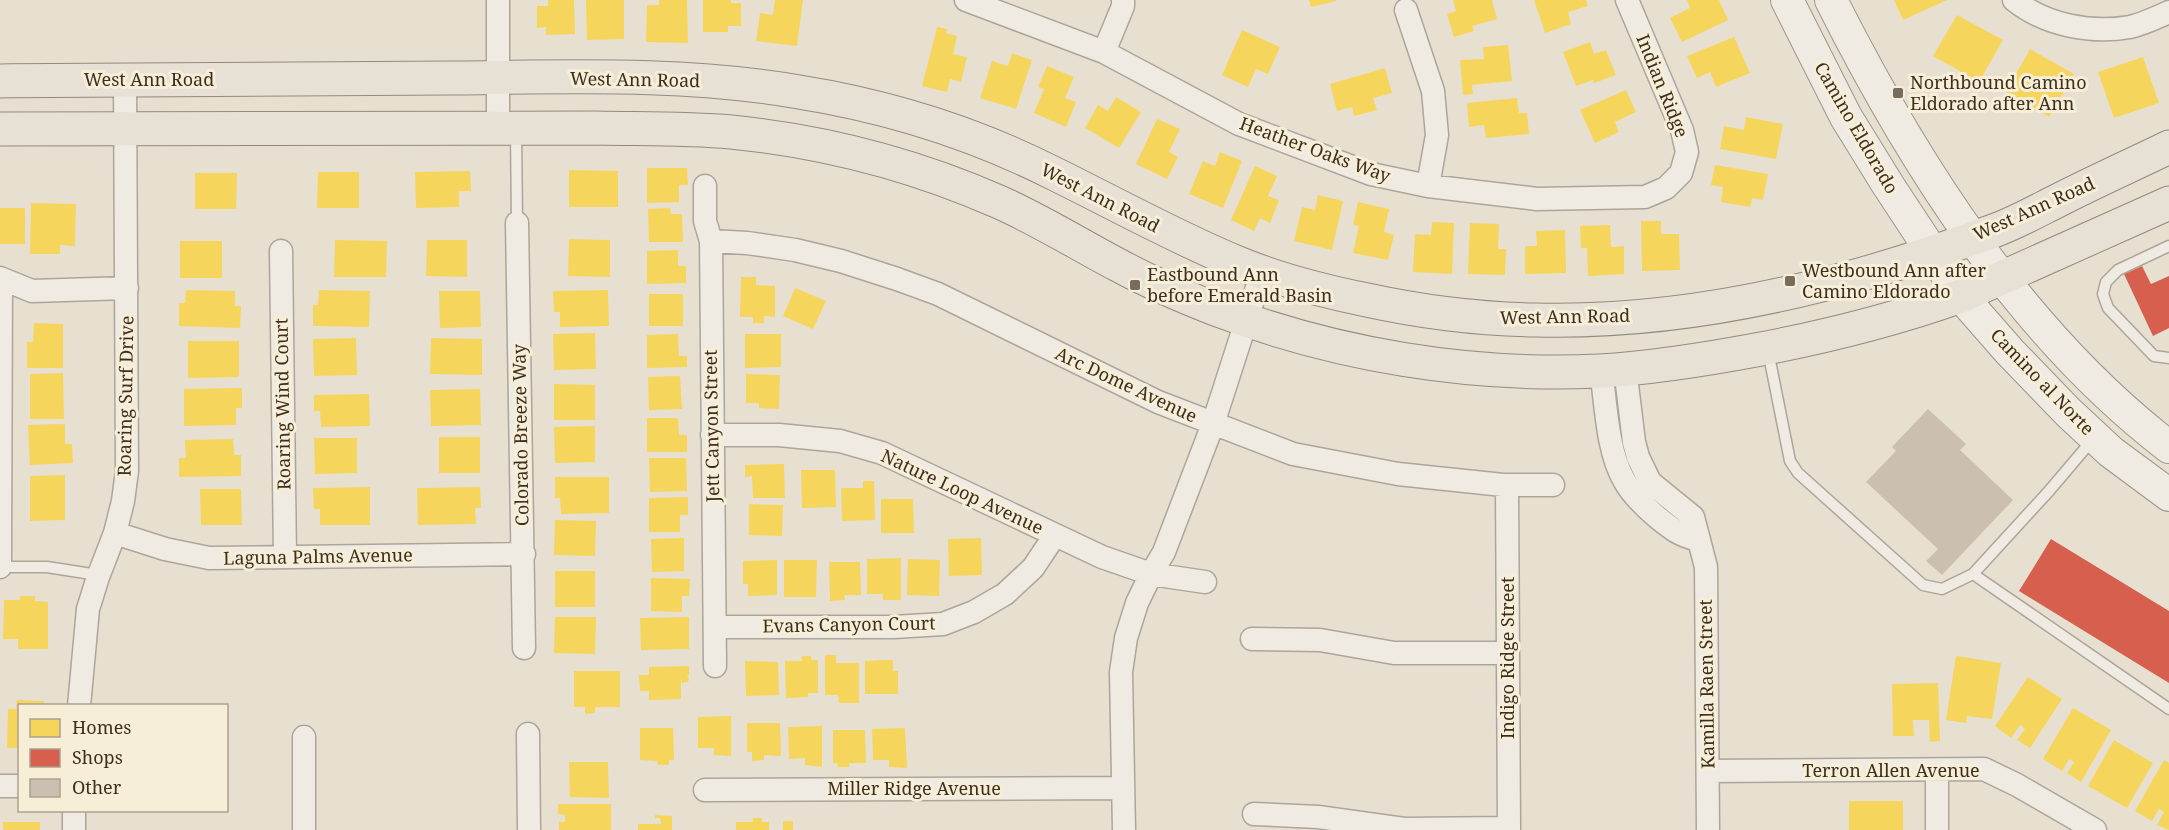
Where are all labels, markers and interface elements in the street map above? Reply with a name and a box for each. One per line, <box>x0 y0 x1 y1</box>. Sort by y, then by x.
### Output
street label: Indian Ridge <box>1631 30 1695 141</box>
street label: Camino Eldorado <box>1809 57 1904 198</box>
street label: West Ann Road <box>570 66 700 92</box>
street label: West Ann Road <box>84 67 214 91</box>
place label: Northbound Camino Eldorado after Ann <box>1910 70 2087 115</box>
marker: Northbound Camino Eldorado after Ann <box>1891 86 1905 100</box>
street label: Heather Oaks Way <box>1237 111 1395 188</box>
street label: West Ann Road <box>1037 157 1164 237</box>
street label: West Ann Road <box>1969 171 2098 246</box>
place label: Westbound Ann after Camino Eldorado <box>1802 258 1986 303</box>
place label: Eastbound Ann before Emerald Basin <box>1147 262 1333 307</box>
marker: Westbound Ann after Camino Eldorado <box>1783 274 1797 288</box>
marker: Eastbound Ann before Emerald Basin <box>1128 278 1142 292</box>
street label: West Ann Road <box>1500 303 1630 329</box>
street label: Roaring Surf Drive <box>112 315 138 477</box>
street label: Roaring Wind Court <box>268 318 296 490</box>
street label: Camino al Norte <box>1986 323 2100 440</box>
street label: Arc Dome Avenue <box>1052 341 1201 427</box>
street label: Colorado Breeze Way <box>506 343 534 526</box>
street label: Jett Canyon Street <box>698 349 724 504</box>
street label: Nature Loop Avenue <box>877 443 1047 539</box>
street label: Laguna Palms Avenue <box>223 542 413 570</box>
street label: Indigo Ridge Street <box>1495 577 1519 739</box>
street label: Kamilla Raen Street <box>1693 599 1719 769</box>
street label: Evans Canyon Court <box>762 610 936 638</box>
legend <box>18 704 228 812</box>
text: Homes <box>72 715 131 739</box>
text: Shops <box>72 745 123 769</box>
street label: Terron Allen Avenue <box>1802 758 1980 782</box>
text: Other <box>72 775 122 799</box>
street label: Miller Ridge Avenue <box>827 776 1001 800</box>

